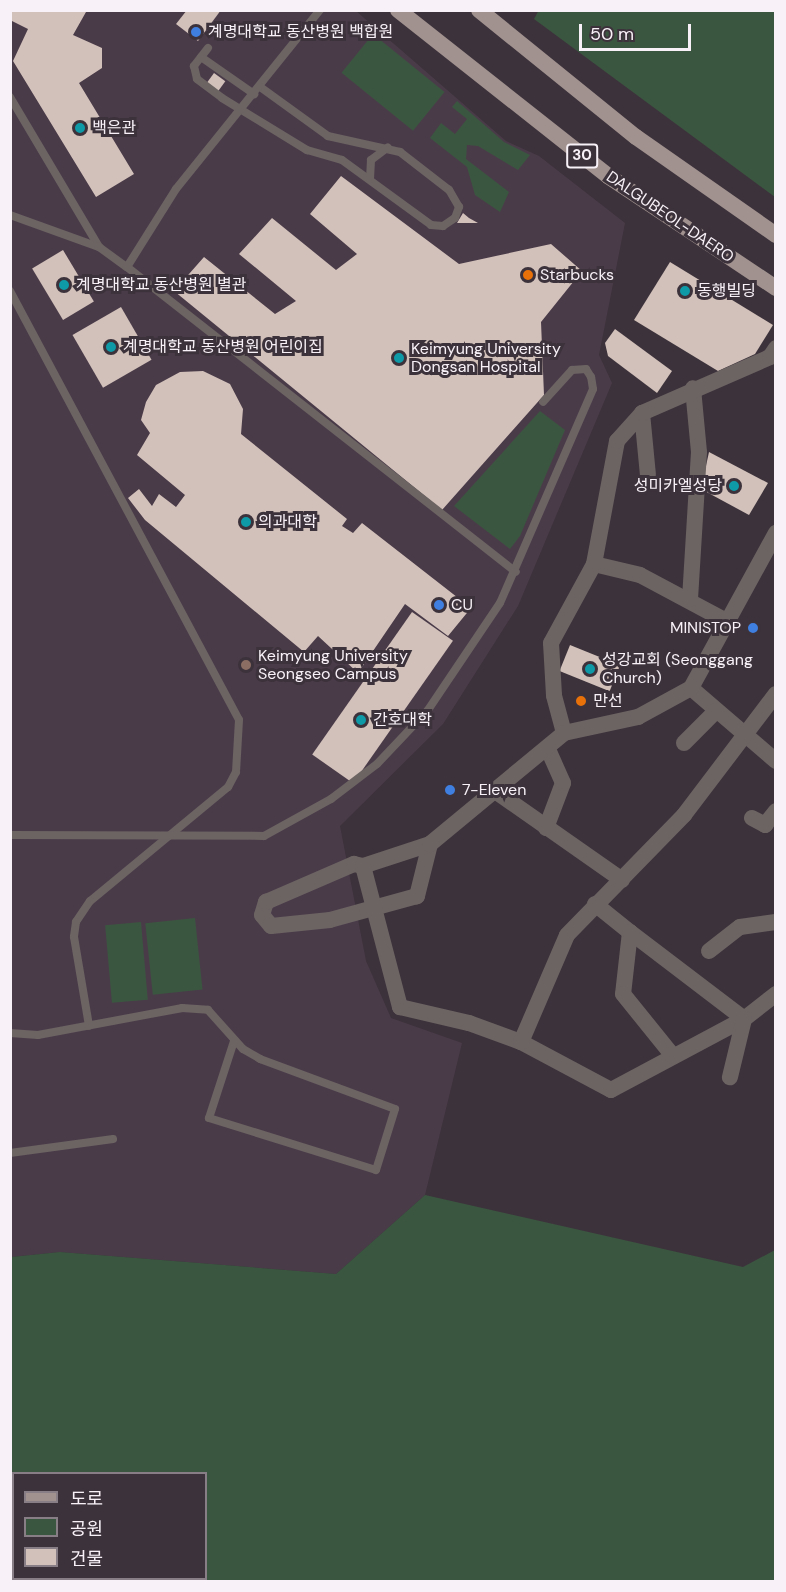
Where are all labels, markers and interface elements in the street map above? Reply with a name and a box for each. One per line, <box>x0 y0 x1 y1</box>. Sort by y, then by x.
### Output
scale bar <box>582 12 694 50</box>
place label: 계명대학교 동산병원 백합원 <box>208 22 393 42</box>
text: 50 m <box>590 22 634 46</box>
marker: 계명대학교 동산병원 백합원 <box>189 25 203 39</box>
place label: 백은관 <box>92 118 136 138</box>
marker: 백은관 <box>73 121 87 135</box>
road number: 30 <box>566 144 598 168</box>
street label: DALGUBEOL-DAERO <box>603 167 737 267</box>
place label: Starbucks <box>540 265 614 285</box>
marker: Starbucks <box>521 268 535 282</box>
place label: 계명대학교 동산병원 별관 <box>76 275 246 295</box>
marker: 계명대학교 동산병원 별관 <box>57 278 71 292</box>
place label: 동행빌딩 <box>697 281 756 301</box>
marker: 동행빌딩 <box>678 284 692 298</box>
place label: 계명대학교 동산병원 어린이집 <box>123 337 323 357</box>
place label: Keimyung University Dongsan Hospital <box>411 339 561 377</box>
marker: 계명대학교 동산병원 어린이집 <box>104 340 118 354</box>
marker: Keimyung University Dongsan Hospital <box>392 351 406 365</box>
place label: 성미카엘성당 <box>634 476 722 496</box>
marker: 성미카엘성당 <box>727 479 741 493</box>
place label: 의과대학 <box>258 512 317 532</box>
marker: 의과대학 <box>239 515 253 529</box>
place label: CU <box>451 595 473 615</box>
marker: CU <box>432 598 446 612</box>
place label: MINISTOP <box>670 618 741 638</box>
marker: MINISTOP <box>746 621 760 635</box>
place label: Keimyung University Seongseo Campus <box>258 646 408 684</box>
place label: 성강교회 (Seonggang Church) <box>602 650 753 688</box>
marker: Keimyung University Seongseo Campus <box>239 658 253 672</box>
marker: 성강교회 (Seonggang Church) <box>583 662 597 676</box>
place label: 만선 <box>593 691 622 711</box>
marker: 만선 <box>574 694 588 708</box>
place label: 간호대학 <box>373 710 432 730</box>
marker: 간호대학 <box>354 713 368 727</box>
place label: 7-Eleven <box>462 780 526 800</box>
marker: 7-Eleven <box>443 783 457 797</box>
legend <box>12 1472 207 1580</box>
text: 도로 <box>70 1487 103 1511</box>
text: 공원 <box>70 1517 103 1541</box>
text: 건물 <box>70 1547 103 1571</box>

